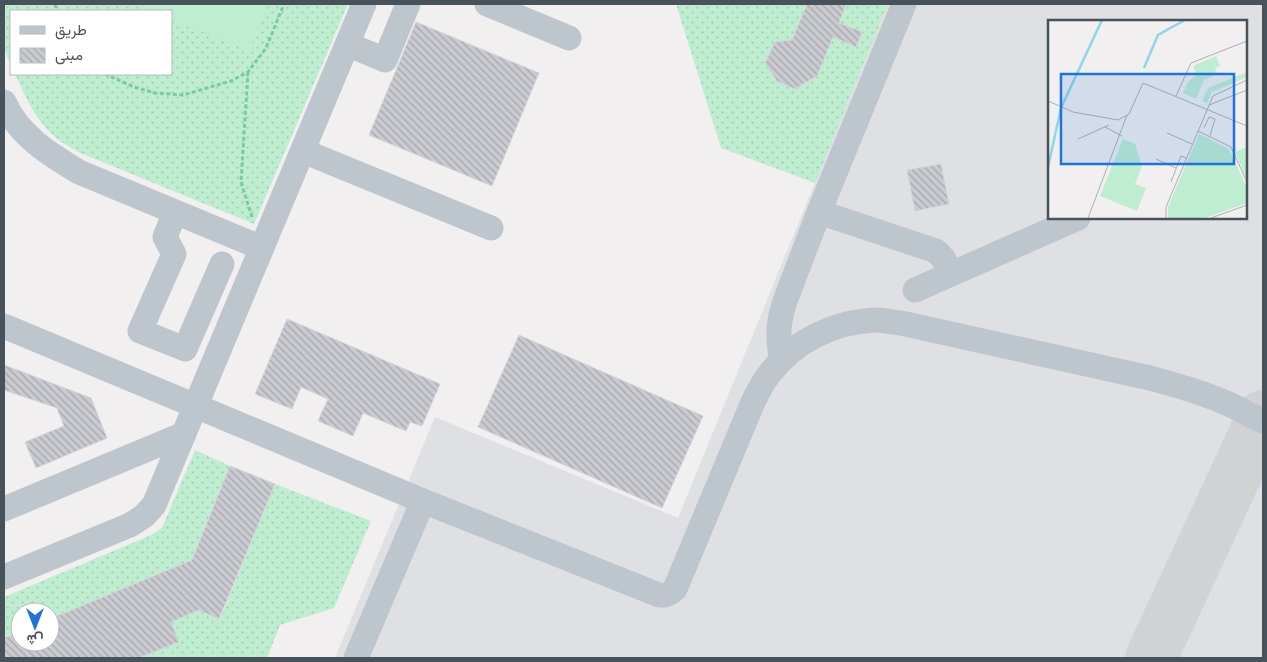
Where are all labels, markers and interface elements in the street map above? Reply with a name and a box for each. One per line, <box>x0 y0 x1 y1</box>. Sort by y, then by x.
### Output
legend <box>10 10 172 75</box>
inset map <box>1048 20 1247 219</box>
text: طريق <box>55 21 87 40</box>
text: مبنى <box>55 46 83 65</box>
north arrow <box>10 602 60 652</box>
text: ش <box>26 631 43 648</box>

